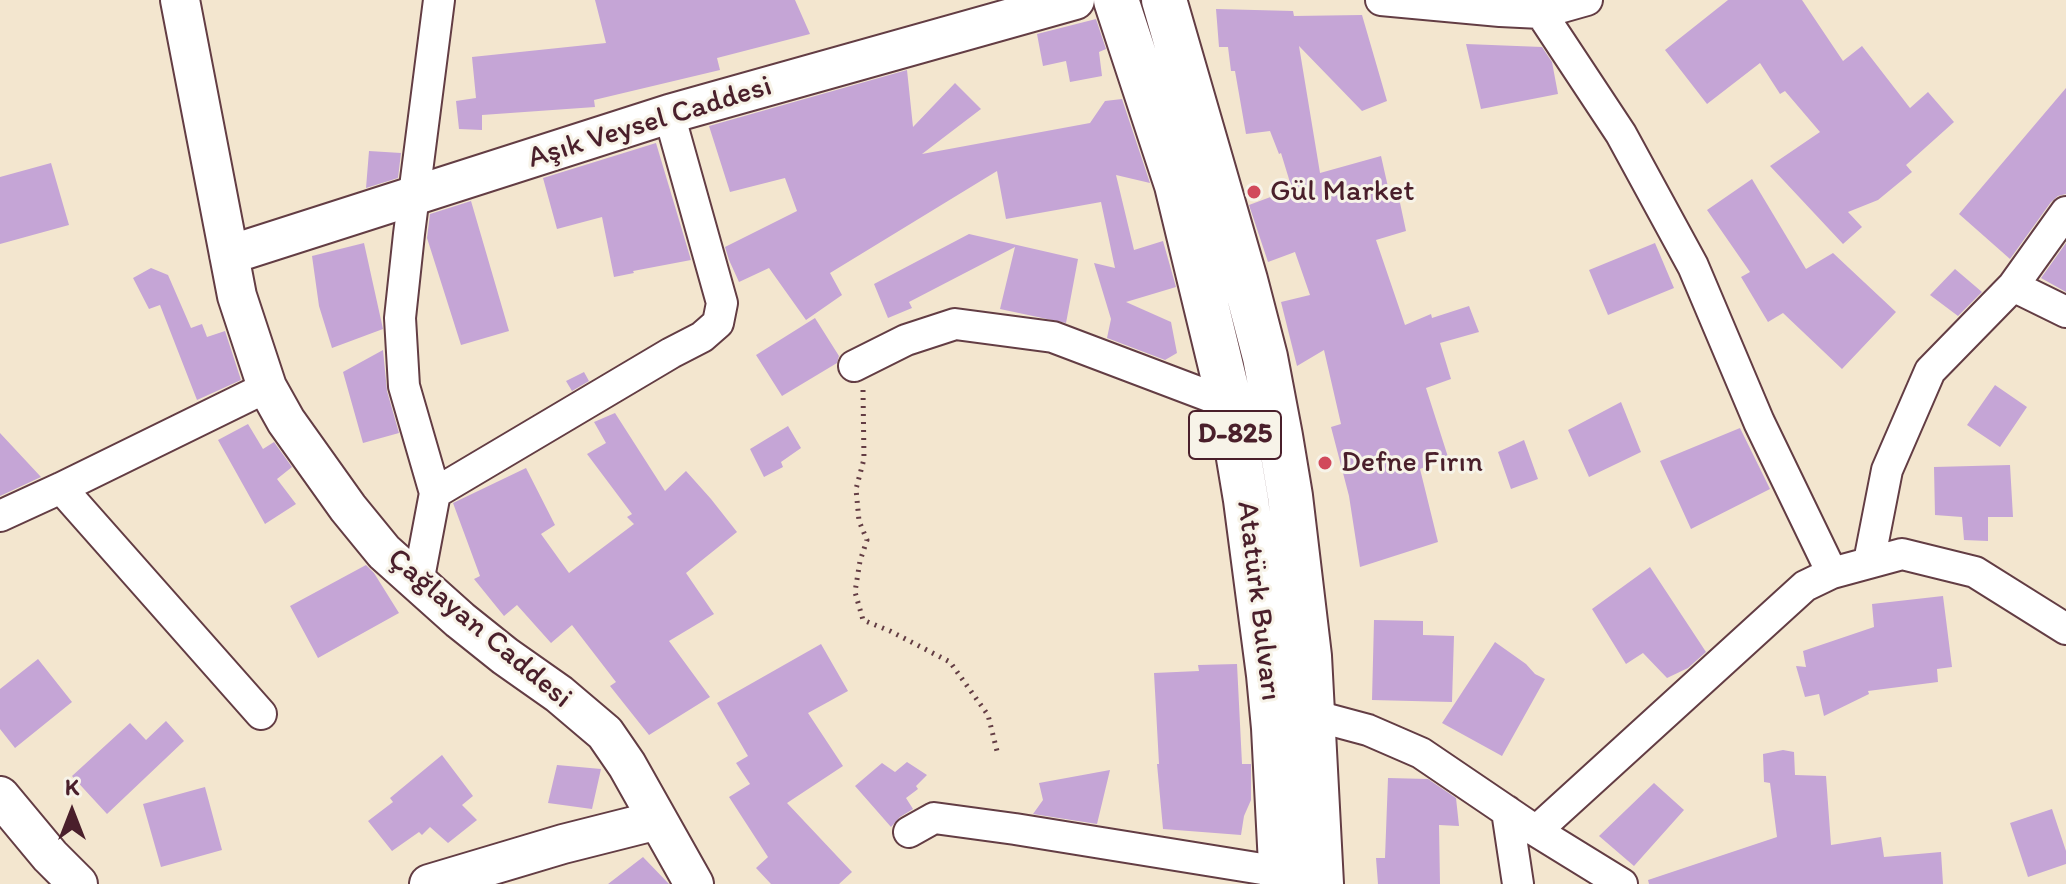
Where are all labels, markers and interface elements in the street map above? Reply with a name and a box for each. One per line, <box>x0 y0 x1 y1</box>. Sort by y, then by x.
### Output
street label: Aşık Veysel Caddesi <box>524 69 776 177</box>
place label: Gül Market <box>1270 174 1414 210</box>
marker: Gül Market <box>1245 183 1263 201</box>
road number: D-825 <box>1189 411 1281 459</box>
place label: Defne Fırın <box>1341 445 1483 481</box>
marker: Defne Fırın <box>1316 454 1334 472</box>
street label: Atatürk Bulvarı <box>1228 499 1288 703</box>
street label: Çağlayan Caddesi <box>379 541 579 717</box>
north arrow <box>32 772 112 852</box>
text: K <box>65 774 79 801</box>

